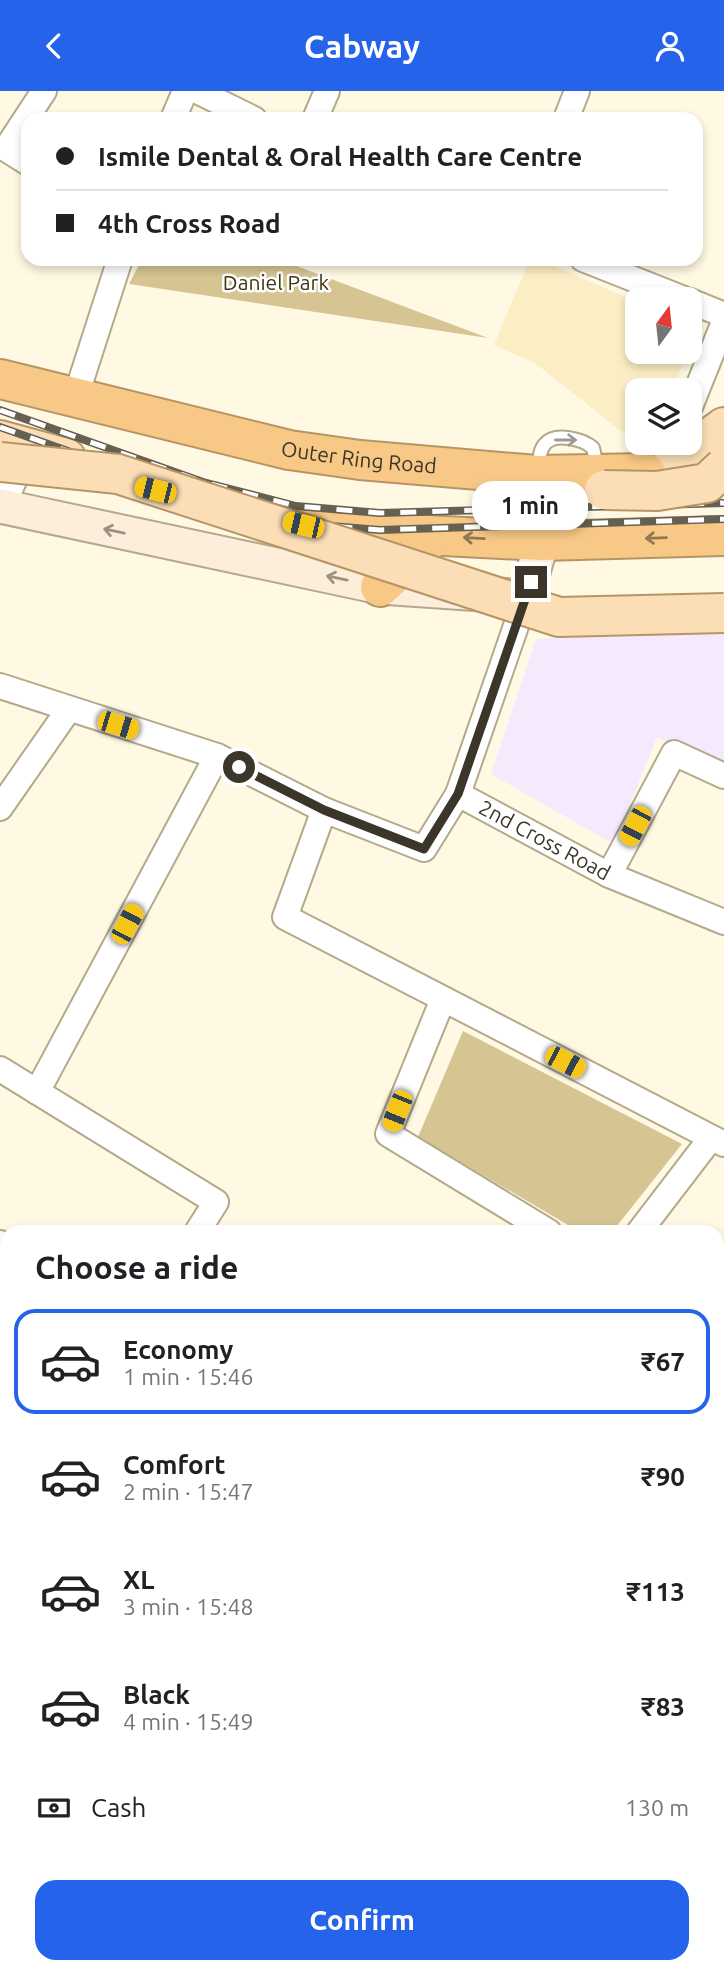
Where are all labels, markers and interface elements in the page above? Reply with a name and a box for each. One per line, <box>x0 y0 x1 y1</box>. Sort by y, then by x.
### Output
icon: back <box>35 27 73 65</box>
icon: person <box>651 27 689 65</box>
text: Cabway <box>304 28 420 64</box>
text: Ismile Dental & Oral Health Care Centre <box>98 142 582 171</box>
text: 4th Cross Road <box>98 209 281 238</box>
park label: Daniel Park <box>223 270 330 294</box>
north arrow <box>625 287 702 364</box>
map controls <box>625 287 702 455</box>
button: layers <box>625 378 702 455</box>
one-way arrow <box>555 433 578 447</box>
street label: Outer Ring Road <box>280 436 438 477</box>
car <box>133 475 178 505</box>
callout: 1 min <box>473 481 589 529</box>
text: 1 min <box>501 493 559 518</box>
car <box>281 510 326 540</box>
one-way arrow <box>103 523 126 537</box>
one-way arrow <box>463 531 486 544</box>
one-way arrow <box>645 531 668 545</box>
route end <box>515 566 547 598</box>
one-way arrow <box>326 570 349 584</box>
car <box>95 709 142 741</box>
route start <box>223 751 255 783</box>
street label: 2nd Cross Road <box>475 795 615 884</box>
car <box>616 803 655 849</box>
car <box>108 901 147 947</box>
car <box>542 1043 589 1081</box>
car <box>380 1088 415 1134</box>
text: Choose a ride <box>35 1249 238 1285</box>
icon: car <box>39 1330 102 1393</box>
text: Economy <box>123 1335 233 1364</box>
text: ₹67 <box>641 1347 685 1376</box>
text: 1 min · 15:46 <box>123 1364 254 1389</box>
icon: car <box>39 1445 102 1508</box>
text: Comfort <box>123 1450 226 1479</box>
text: ₹90 <box>641 1462 685 1491</box>
text: 2 min · 15:47 <box>123 1479 254 1504</box>
icon: car <box>39 1560 102 1623</box>
text: XL <box>123 1565 154 1594</box>
text: ₹113 <box>626 1577 685 1606</box>
text: 3 min · 15:48 <box>123 1594 254 1619</box>
icon: car <box>39 1675 102 1738</box>
text: Black <box>123 1680 190 1709</box>
text: ₹83 <box>641 1692 685 1721</box>
text: 4 min · 15:49 <box>123 1709 254 1734</box>
icon: cash <box>35 1789 73 1827</box>
text: Cash <box>91 1793 146 1822</box>
text: 130 m <box>625 1795 689 1820</box>
button: Confirm <box>35 1880 689 1960</box>

